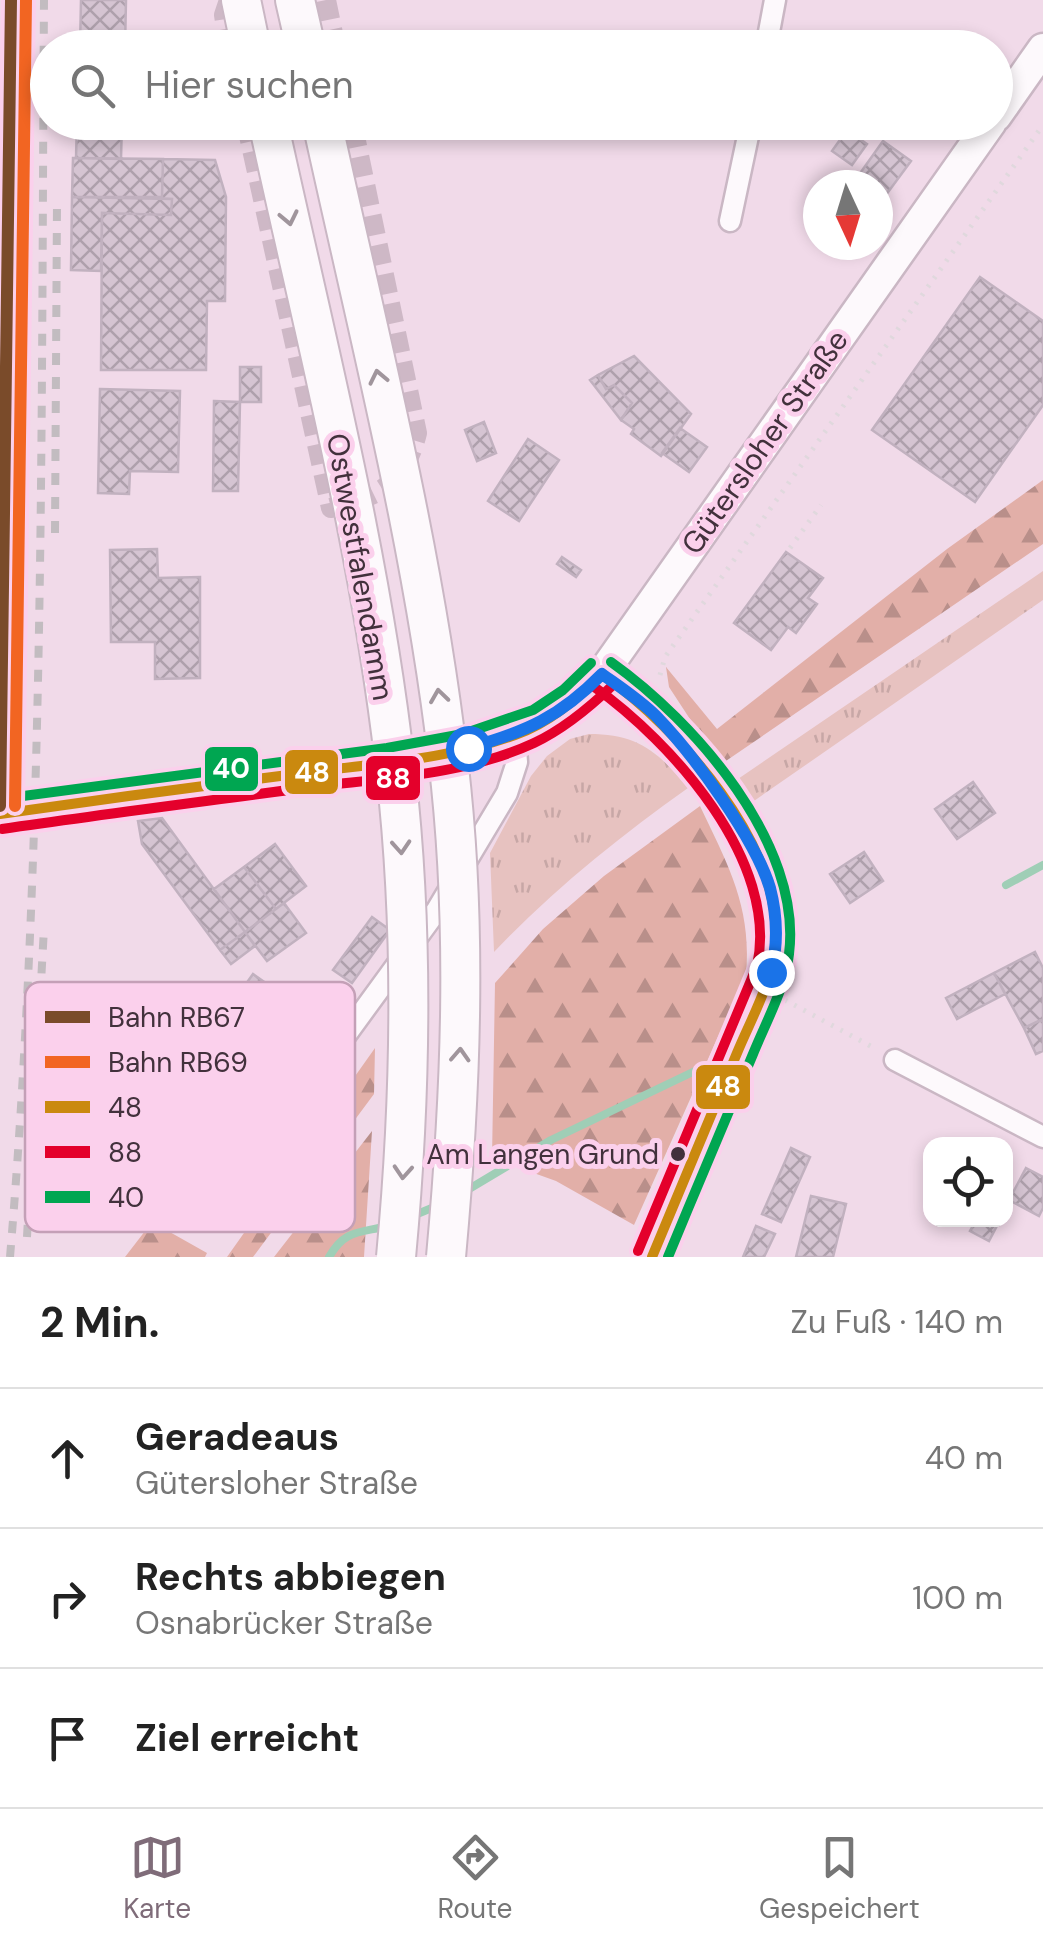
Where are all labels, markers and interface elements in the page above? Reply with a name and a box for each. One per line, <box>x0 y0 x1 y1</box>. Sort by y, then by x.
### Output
search box <box>30 30 1013 140</box>
icon: search <box>65 58 120 113</box>
text: Hier suchen <box>145 60 354 110</box>
north arrow <box>803 170 893 260</box>
one-way arrow <box>277 209 298 226</box>
street label: Gütersloher Straße <box>673 322 857 562</box>
one-way arrow <box>369 369 390 386</box>
street label: Ostwestfalendamm <box>318 430 403 703</box>
one-way arrow <box>430 688 451 704</box>
route start <box>446 726 492 772</box>
line badge: 40 <box>203 745 260 793</box>
line badge: 48 <box>283 748 340 796</box>
text: 40 <box>212 750 250 787</box>
text: 48 <box>294 754 330 791</box>
line badge: 88 <box>364 754 422 802</box>
text: 88 <box>375 760 411 797</box>
one-way arrow <box>390 839 412 855</box>
route end <box>749 950 795 996</box>
legend <box>25 982 355 1232</box>
text: Bahn RB67 <box>108 999 245 1036</box>
text: Bahn RB69 <box>108 1044 248 1081</box>
one-way arrow <box>449 1047 470 1063</box>
line badge: 48 <box>694 1063 752 1111</box>
text: 48 <box>705 1068 741 1105</box>
text: 48 <box>108 1089 142 1126</box>
text: 88 <box>108 1134 142 1171</box>
place label: Am Langen Grund <box>426 1136 659 1173</box>
map controls <box>923 1137 1013 1227</box>
button: locate <box>923 1137 1013 1227</box>
marker: Am Langen Grund <box>668 1144 688 1164</box>
one-way arrow <box>393 1164 415 1180</box>
text: 40 <box>108 1179 144 1216</box>
text: 2 Min. <box>40 1295 159 1350</box>
text: Zu Fuß · 140 m <box>791 1301 1003 1343</box>
text: Geradeaus <box>135 1412 339 1462</box>
icon: ahead <box>40 1431 95 1486</box>
text: 40 m <box>925 1437 1003 1479</box>
text: Gütersloher Straße <box>135 1462 418 1504</box>
text: Rechts abbiegen <box>135 1552 446 1602</box>
icon: right <box>40 1571 95 1626</box>
text: 100 m <box>912 1577 1003 1619</box>
text: Osnabrücker Straße <box>135 1602 433 1644</box>
icon: arrive <box>40 1711 95 1766</box>
text: Ziel erreicht <box>135 1713 359 1763</box>
tab: Karte <box>123 1830 191 1927</box>
tab: Route <box>438 1830 513 1927</box>
tab: Gespeichert <box>759 1830 920 1927</box>

